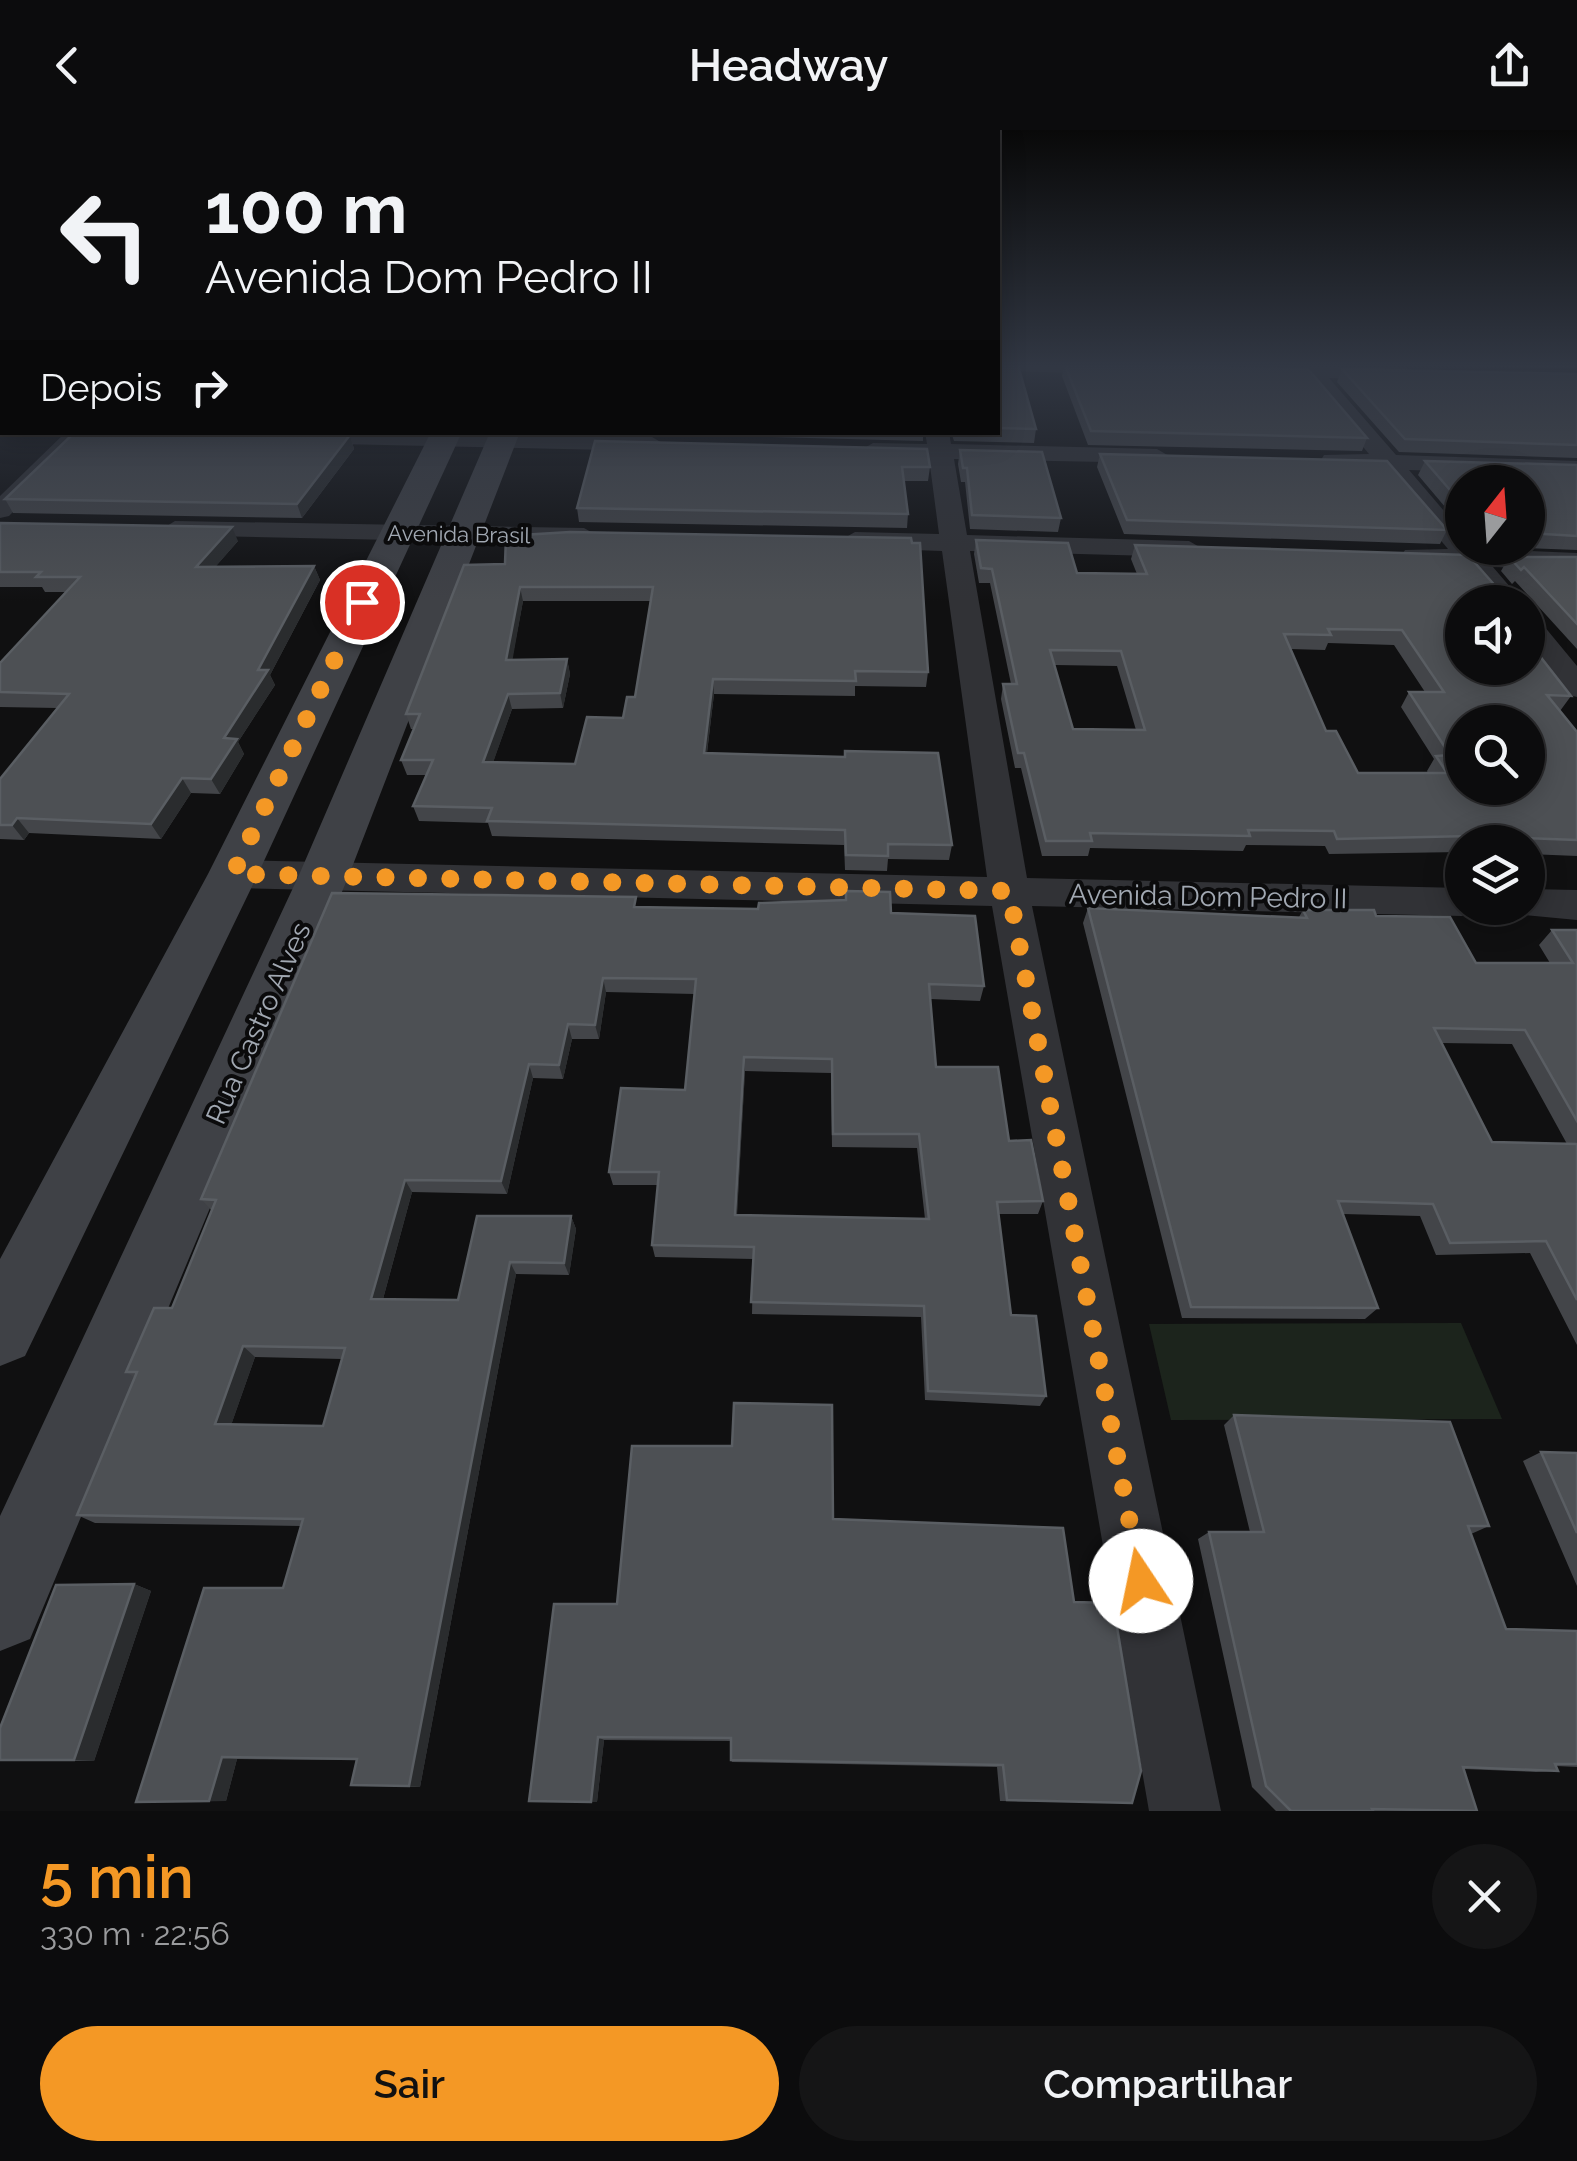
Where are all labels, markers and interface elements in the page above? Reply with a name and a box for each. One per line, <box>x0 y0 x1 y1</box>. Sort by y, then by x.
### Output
icon: back <box>40 38 95 93</box>
icon: share <box>1482 38 1537 93</box>
text: Headway <box>689 39 888 92</box>
text: 100 m <box>205 167 408 249</box>
icon: left <box>40 170 170 300</box>
text: Avenida Dom Pedro II <box>205 251 653 304</box>
icon: right <box>182 360 237 415</box>
text: Depois <box>40 365 162 410</box>
north arrow <box>1445 465 1545 565</box>
map controls <box>1445 465 1545 925</box>
street label: Avenida Brasil <box>387 520 531 548</box>
pin <box>320 560 405 645</box>
icon: arrive <box>335 575 390 630</box>
button: sound <box>1445 585 1545 685</box>
button: search <box>1445 705 1545 805</box>
button: layers <box>1445 825 1545 925</box>
street label: Avenida Dom Pedro II <box>1068 878 1348 915</box>
street label: Rua Castro Alves <box>199 917 318 1129</box>
position arrow <box>1089 1529 1193 1633</box>
text: 5 min <box>40 1842 194 1912</box>
button: close <box>1432 1844 1537 1949</box>
text: 330 m · 22:56 <box>40 1915 230 1952</box>
button: Sair <box>40 2026 779 2141</box>
button: Compartilhar <box>799 2026 1537 2141</box>

